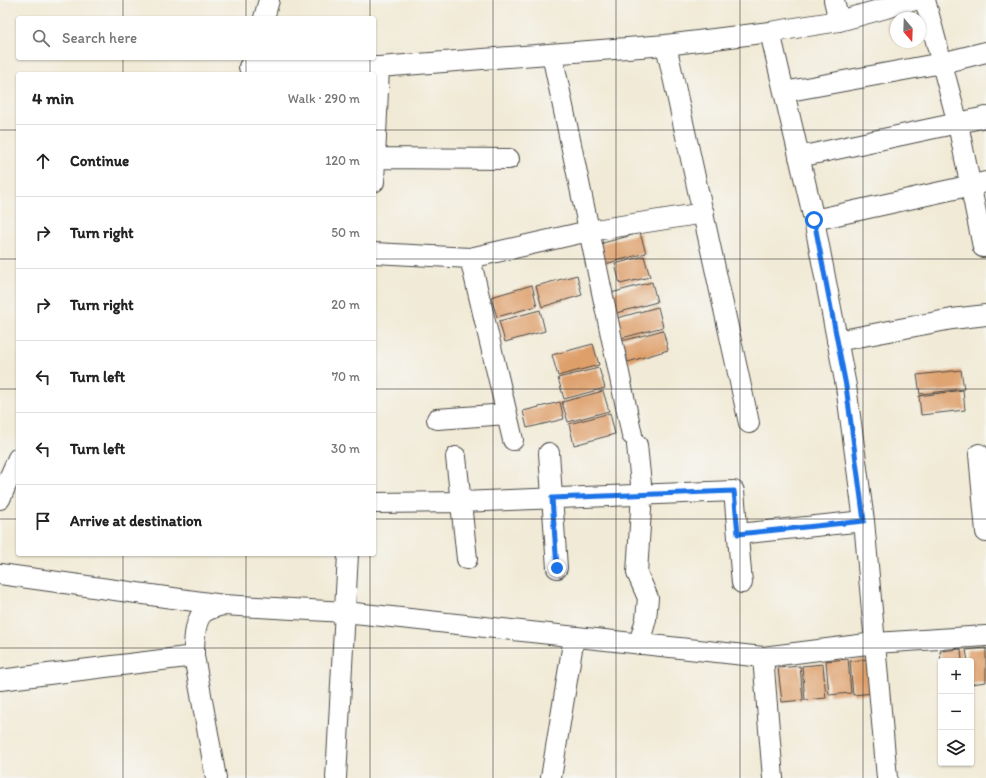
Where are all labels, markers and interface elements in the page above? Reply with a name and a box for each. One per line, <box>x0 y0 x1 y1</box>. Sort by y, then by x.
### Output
north arrow <box>890 12 926 48</box>
search box <box>16 16 376 60</box>
icon: search <box>30 27 52 49</box>
text: Search here <box>62 29 137 47</box>
text: 4 min <box>32 88 74 108</box>
text: Walk · 290 m <box>288 91 360 106</box>
icon: ahead <box>32 150 54 172</box>
text: Continue <box>70 152 129 170</box>
text: 120 m <box>325 153 360 168</box>
route start <box>805 211 823 229</box>
icon: right <box>32 222 54 244</box>
text: Turn right <box>70 224 134 242</box>
text: 50 m <box>331 225 360 240</box>
icon: right <box>32 294 54 316</box>
text: Turn right <box>70 296 134 314</box>
text: 20 m <box>331 297 360 312</box>
icon: left <box>32 366 54 388</box>
text: Turn left <box>70 368 125 386</box>
text: 70 m <box>332 369 360 384</box>
icon: left <box>32 438 54 460</box>
text: Turn left <box>70 440 125 458</box>
text: 30 m <box>331 441 360 456</box>
icon: arrive <box>32 510 54 532</box>
text: Arrive at destination <box>70 512 202 530</box>
route end <box>548 559 566 577</box>
map controls <box>938 658 974 766</box>
button: + <box>938 658 974 694</box>
button: − <box>938 694 974 730</box>
button: layers <box>938 730 974 766</box>

